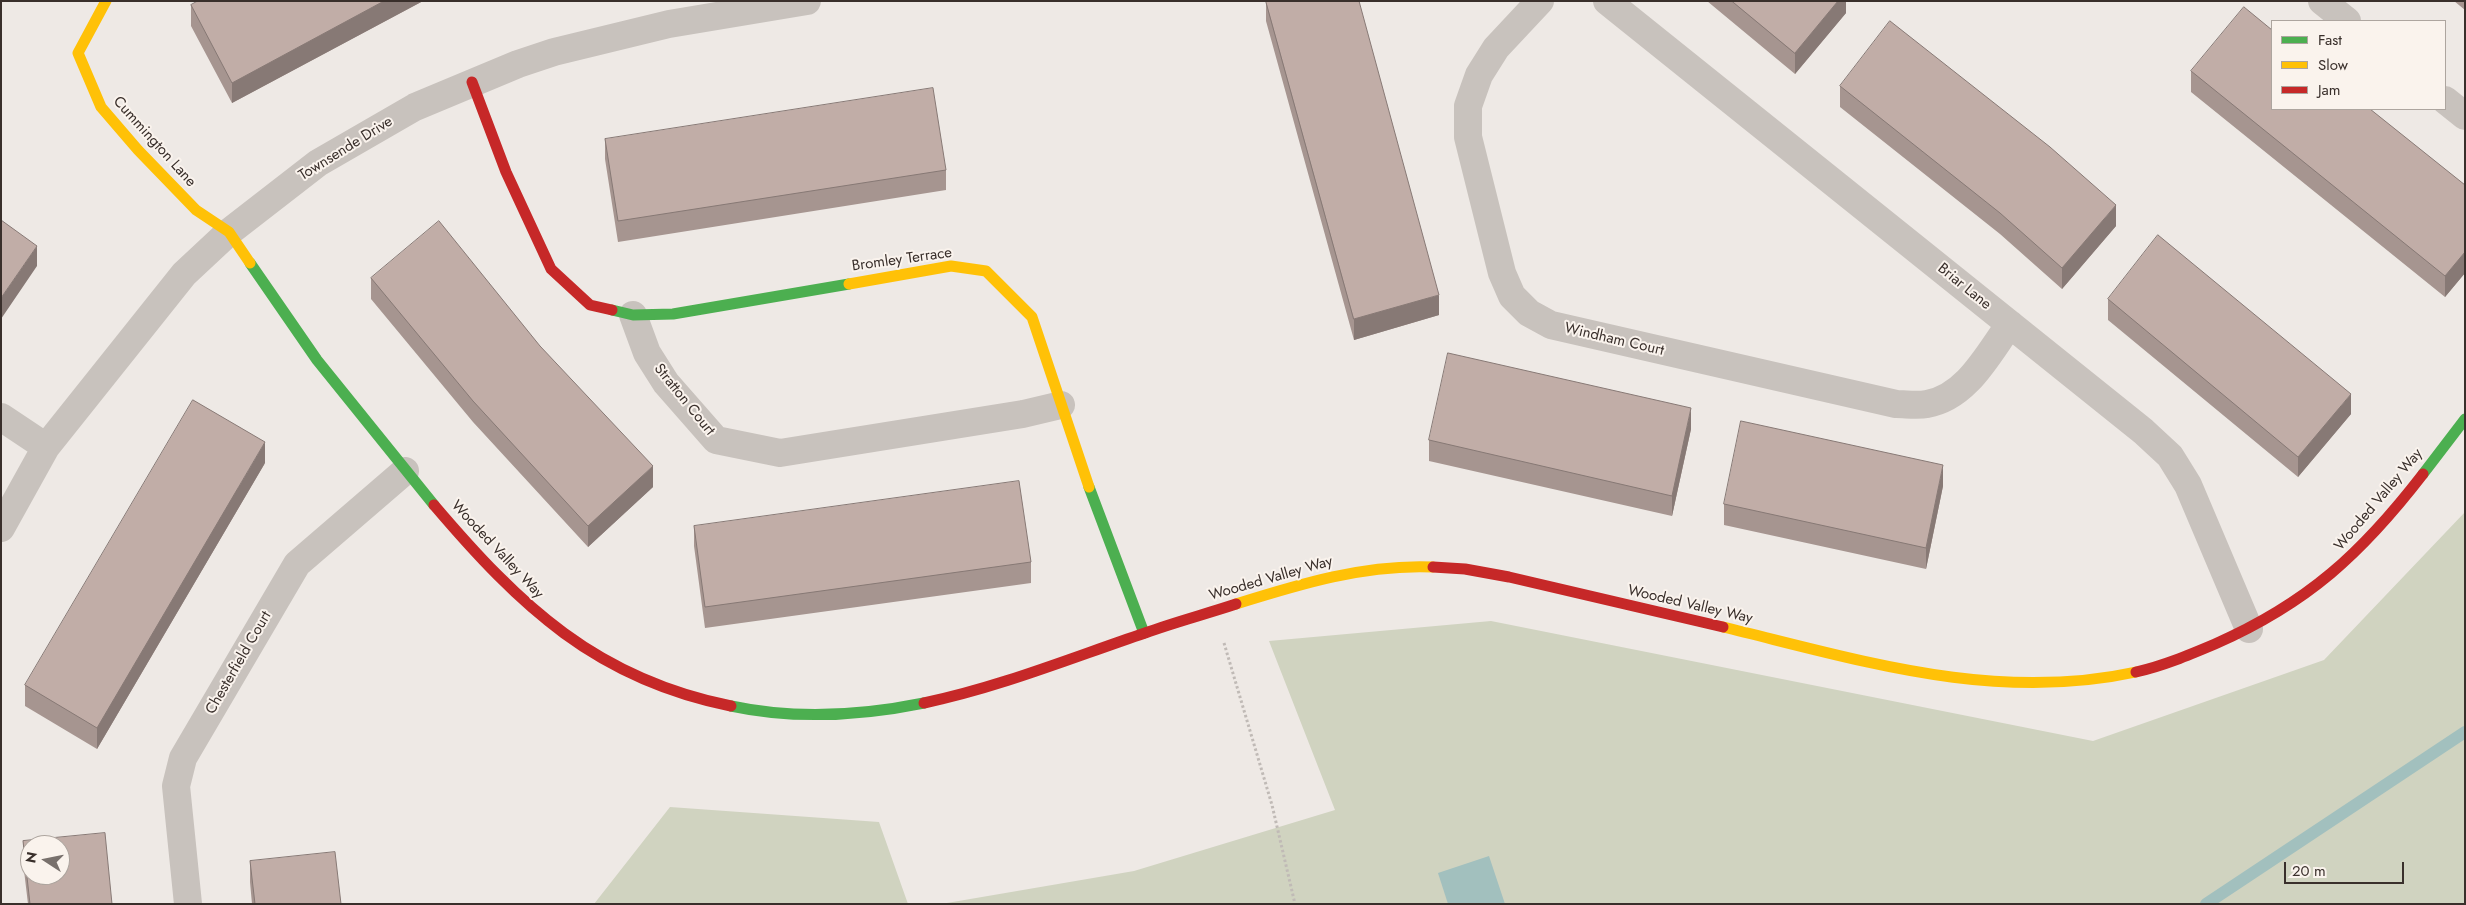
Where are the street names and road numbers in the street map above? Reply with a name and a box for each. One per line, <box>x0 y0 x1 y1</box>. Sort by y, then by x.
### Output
street label: Cummington Lane <box>109 93 199 191</box>
street label: Townsende Drive <box>296 113 396 185</box>
street label: Bromley Terrace <box>851 244 953 276</box>
street label: Briar Lane <box>1934 260 1994 314</box>
street label: Windham Court <box>1563 320 1665 360</box>
street label: Stratton Court <box>650 361 718 439</box>
street label: Wooded Valley Way <box>2331 445 2427 555</box>
street label: Wooded Valley Way <box>447 497 547 603</box>
street label: Wooded Valley Way <box>1207 553 1335 605</box>
street label: Wooded Valley Way <box>1626 582 1754 628</box>
street label: Chesterfield Court <box>202 608 276 718</box>

